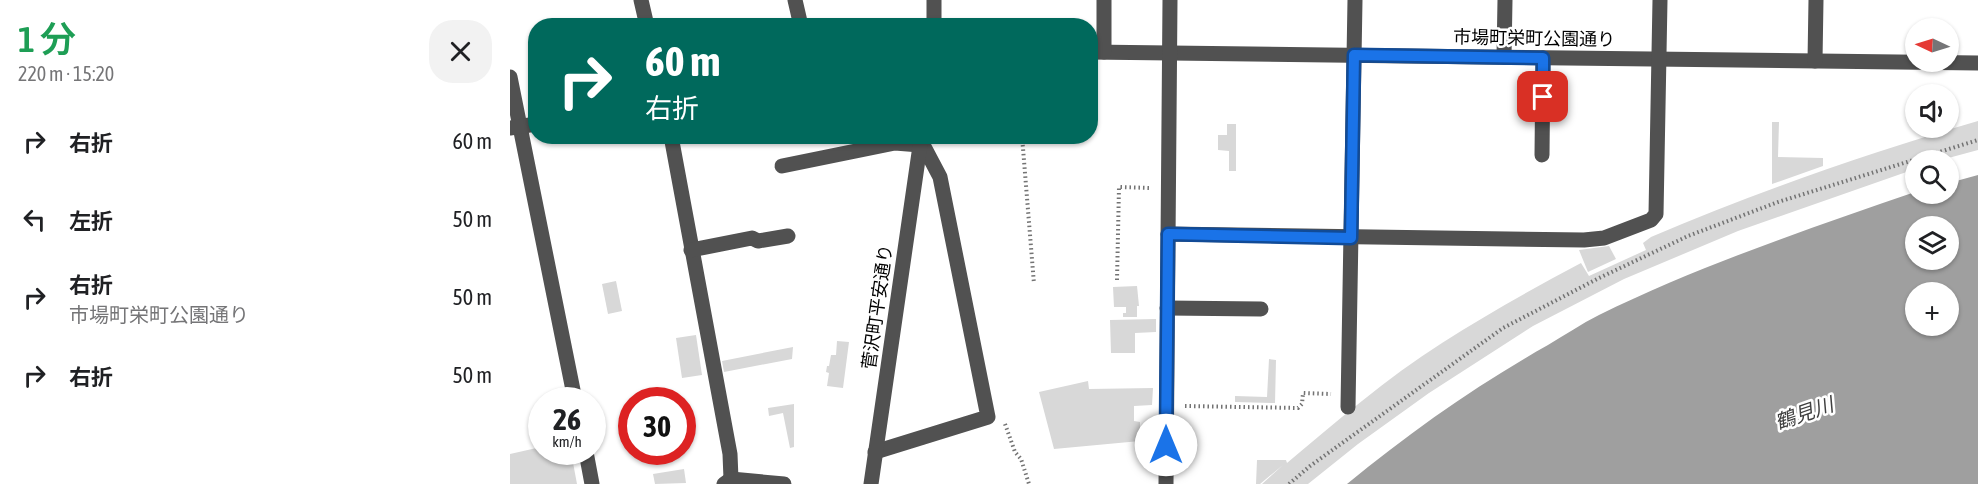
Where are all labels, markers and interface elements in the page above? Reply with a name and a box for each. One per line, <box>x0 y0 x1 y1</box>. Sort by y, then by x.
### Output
text: 1 分 <box>18 18 76 60</box>
north arrow <box>1905 18 1959 72</box>
map controls <box>1905 18 1959 336</box>
button: close <box>429 20 492 83</box>
street label: 市場町栄町公園通り <box>1453 26 1615 50</box>
text: 60 m <box>645 37 720 85</box>
icon: right <box>546 42 624 120</box>
text: 220 m · 15:20 <box>18 62 114 85</box>
pin <box>1517 71 1568 122</box>
icon: arrive <box>1526 80 1559 113</box>
button: sound <box>1905 84 1959 138</box>
text: 右折 <box>645 93 699 124</box>
icon: right <box>18 125 51 158</box>
text: 60 m <box>452 128 492 154</box>
text: 右折 <box>69 130 113 156</box>
button: search <box>1905 150 1959 204</box>
icon: left <box>18 203 51 236</box>
text: 50 m <box>452 206 492 232</box>
text: 左折 <box>69 208 113 234</box>
button: layers <box>1905 216 1959 270</box>
street label: 菅沢町平安通り <box>858 243 896 371</box>
text: 右折 <box>69 272 113 298</box>
icon: right <box>18 281 51 314</box>
button: + <box>1905 282 1959 336</box>
text: 50 m <box>452 284 492 310</box>
text: 市場町栄町公園通り <box>69 303 249 326</box>
icon: right <box>18 359 51 392</box>
text: 50 m <box>452 362 492 388</box>
text: 右折 <box>69 364 113 390</box>
speed limit sign: 30 <box>618 387 696 465</box>
water label: 鶴見川 <box>1772 392 1838 434</box>
text: 26 <box>553 402 581 436</box>
position arrow <box>1134 413 1198 477</box>
text: km/h <box>552 433 582 450</box>

